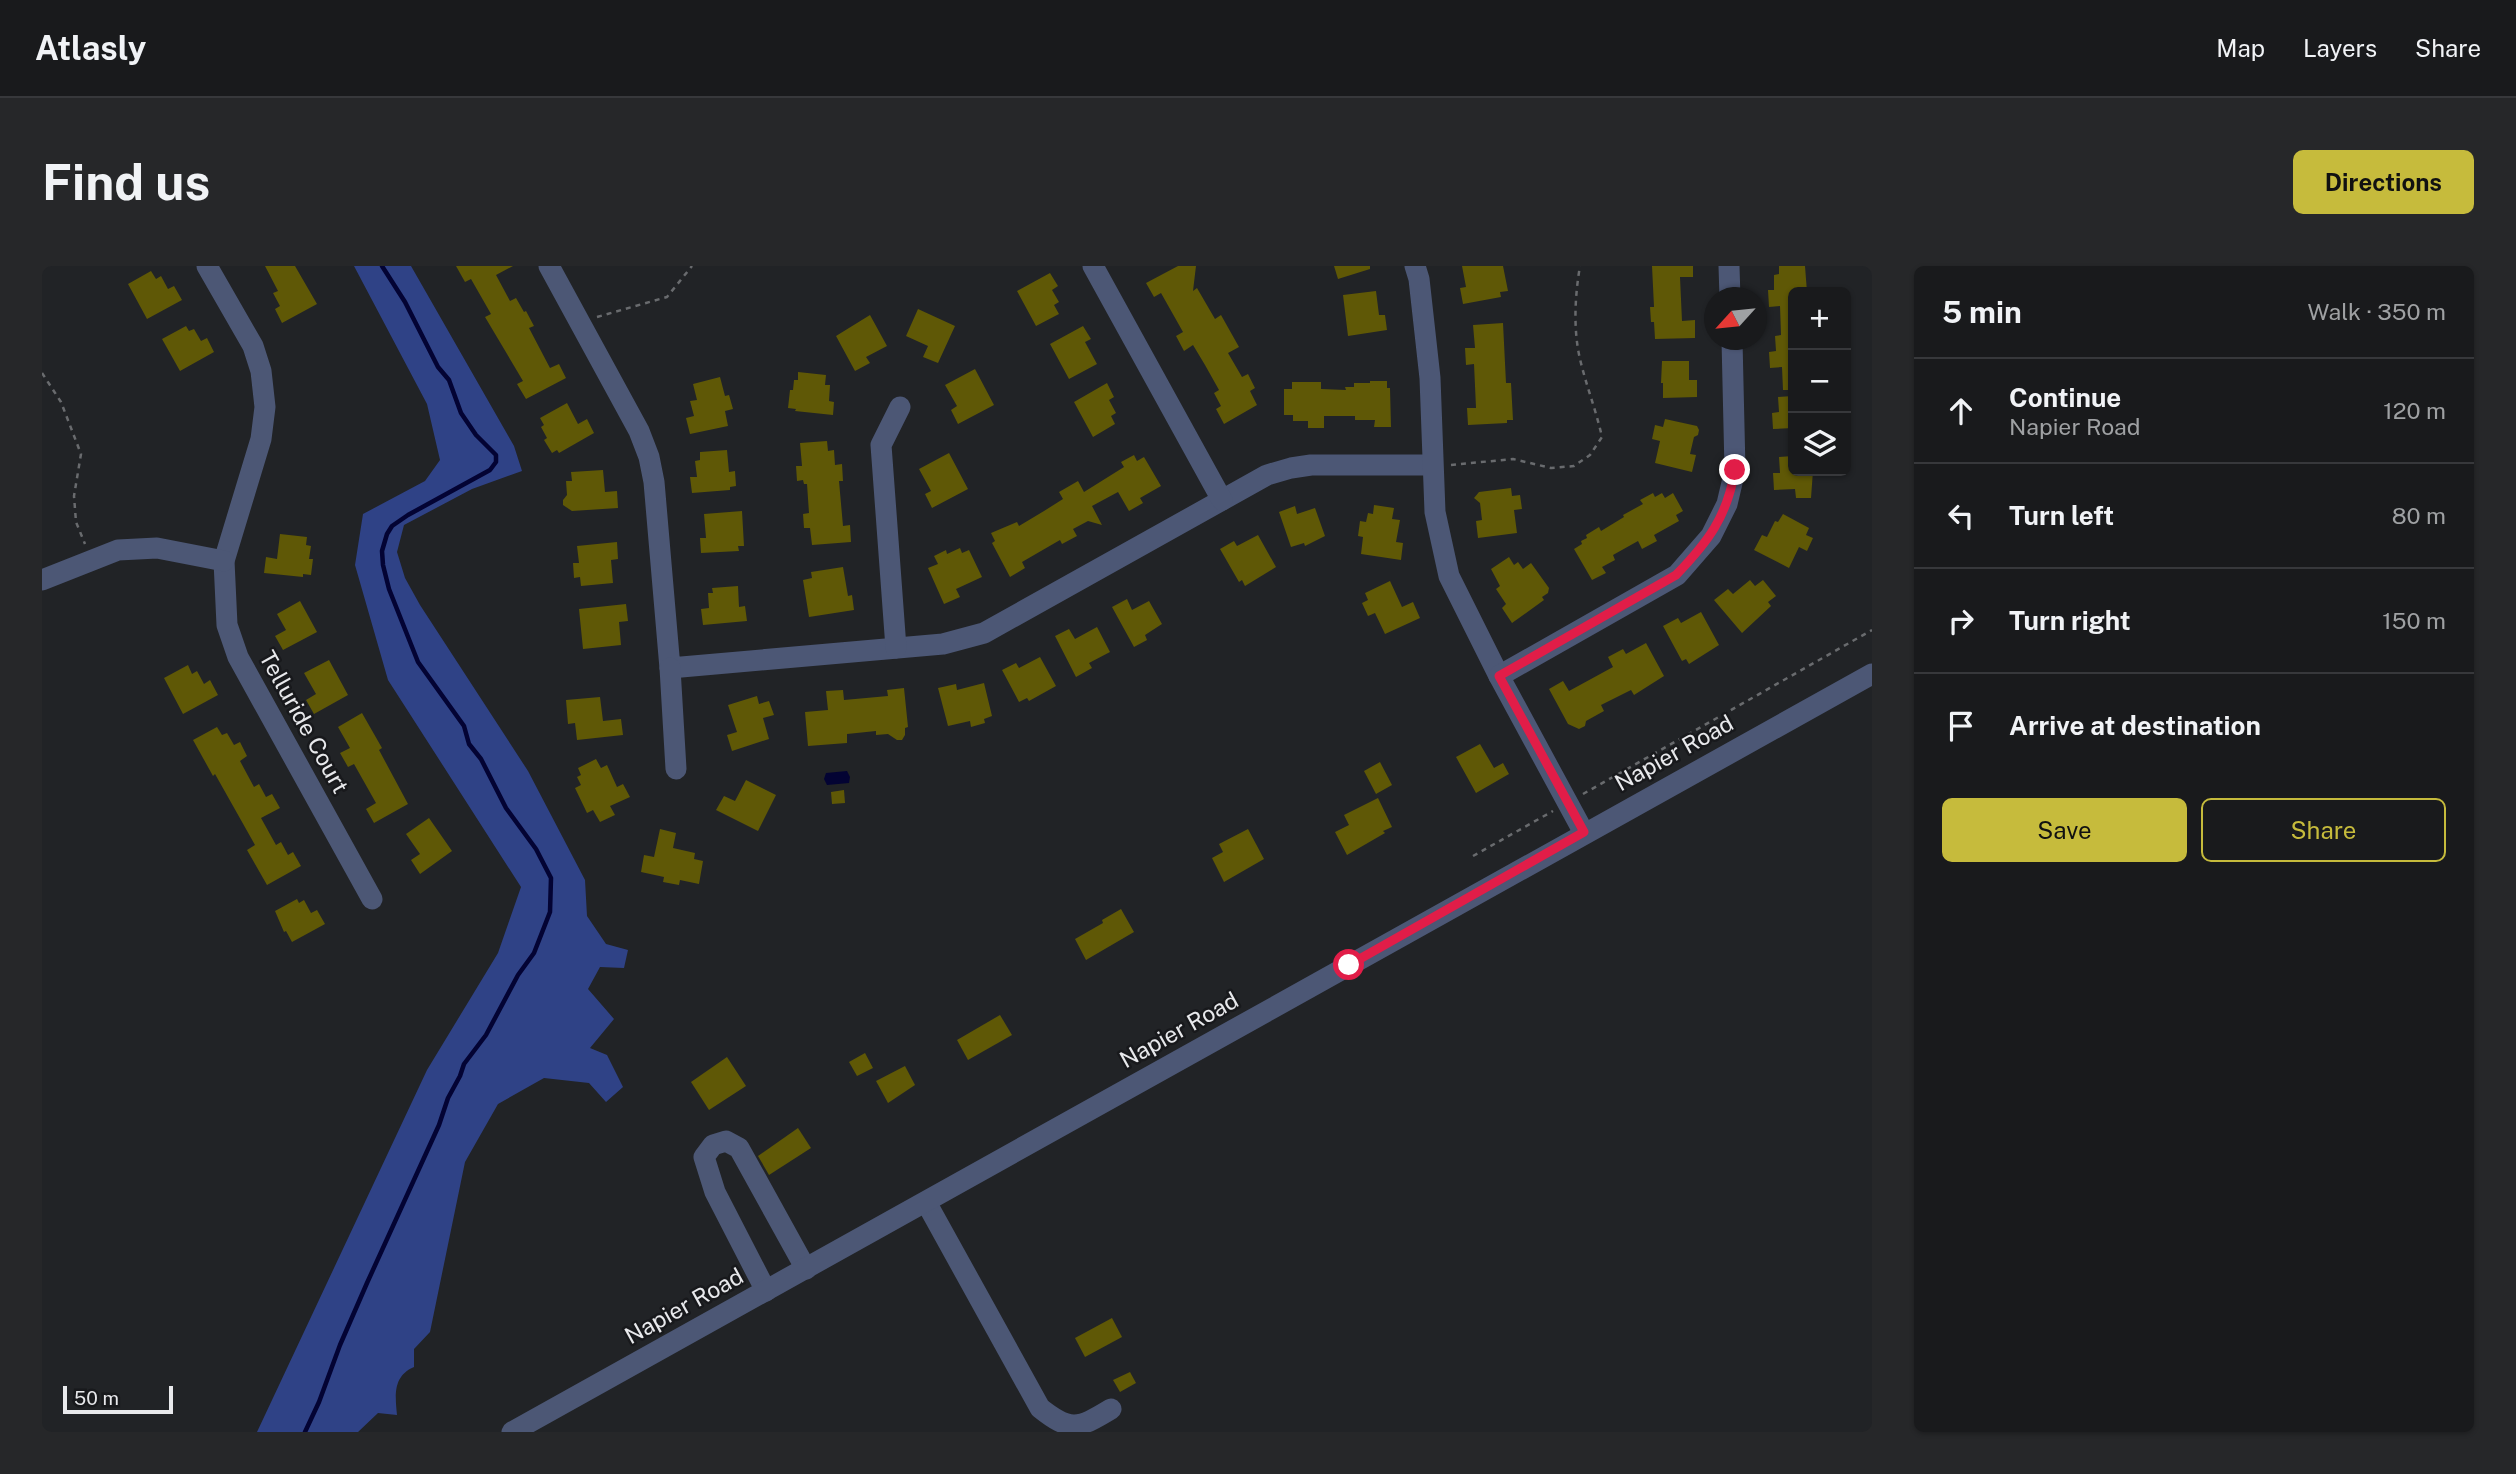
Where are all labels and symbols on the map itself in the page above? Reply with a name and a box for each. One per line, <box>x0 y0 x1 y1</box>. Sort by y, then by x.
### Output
north arrow <box>1704 287 1767 350</box>
route end <box>1719 454 1750 485</box>
street label: Telluride Court <box>254 646 355 798</box>
street label: Napier Road <box>1610 709 1738 796</box>
route start <box>1333 949 1364 980</box>
street label: Napier Road <box>1115 986 1243 1073</box>
street label: Napier Road <box>620 1262 748 1349</box>
scale bar <box>63 1383 173 1415</box>

